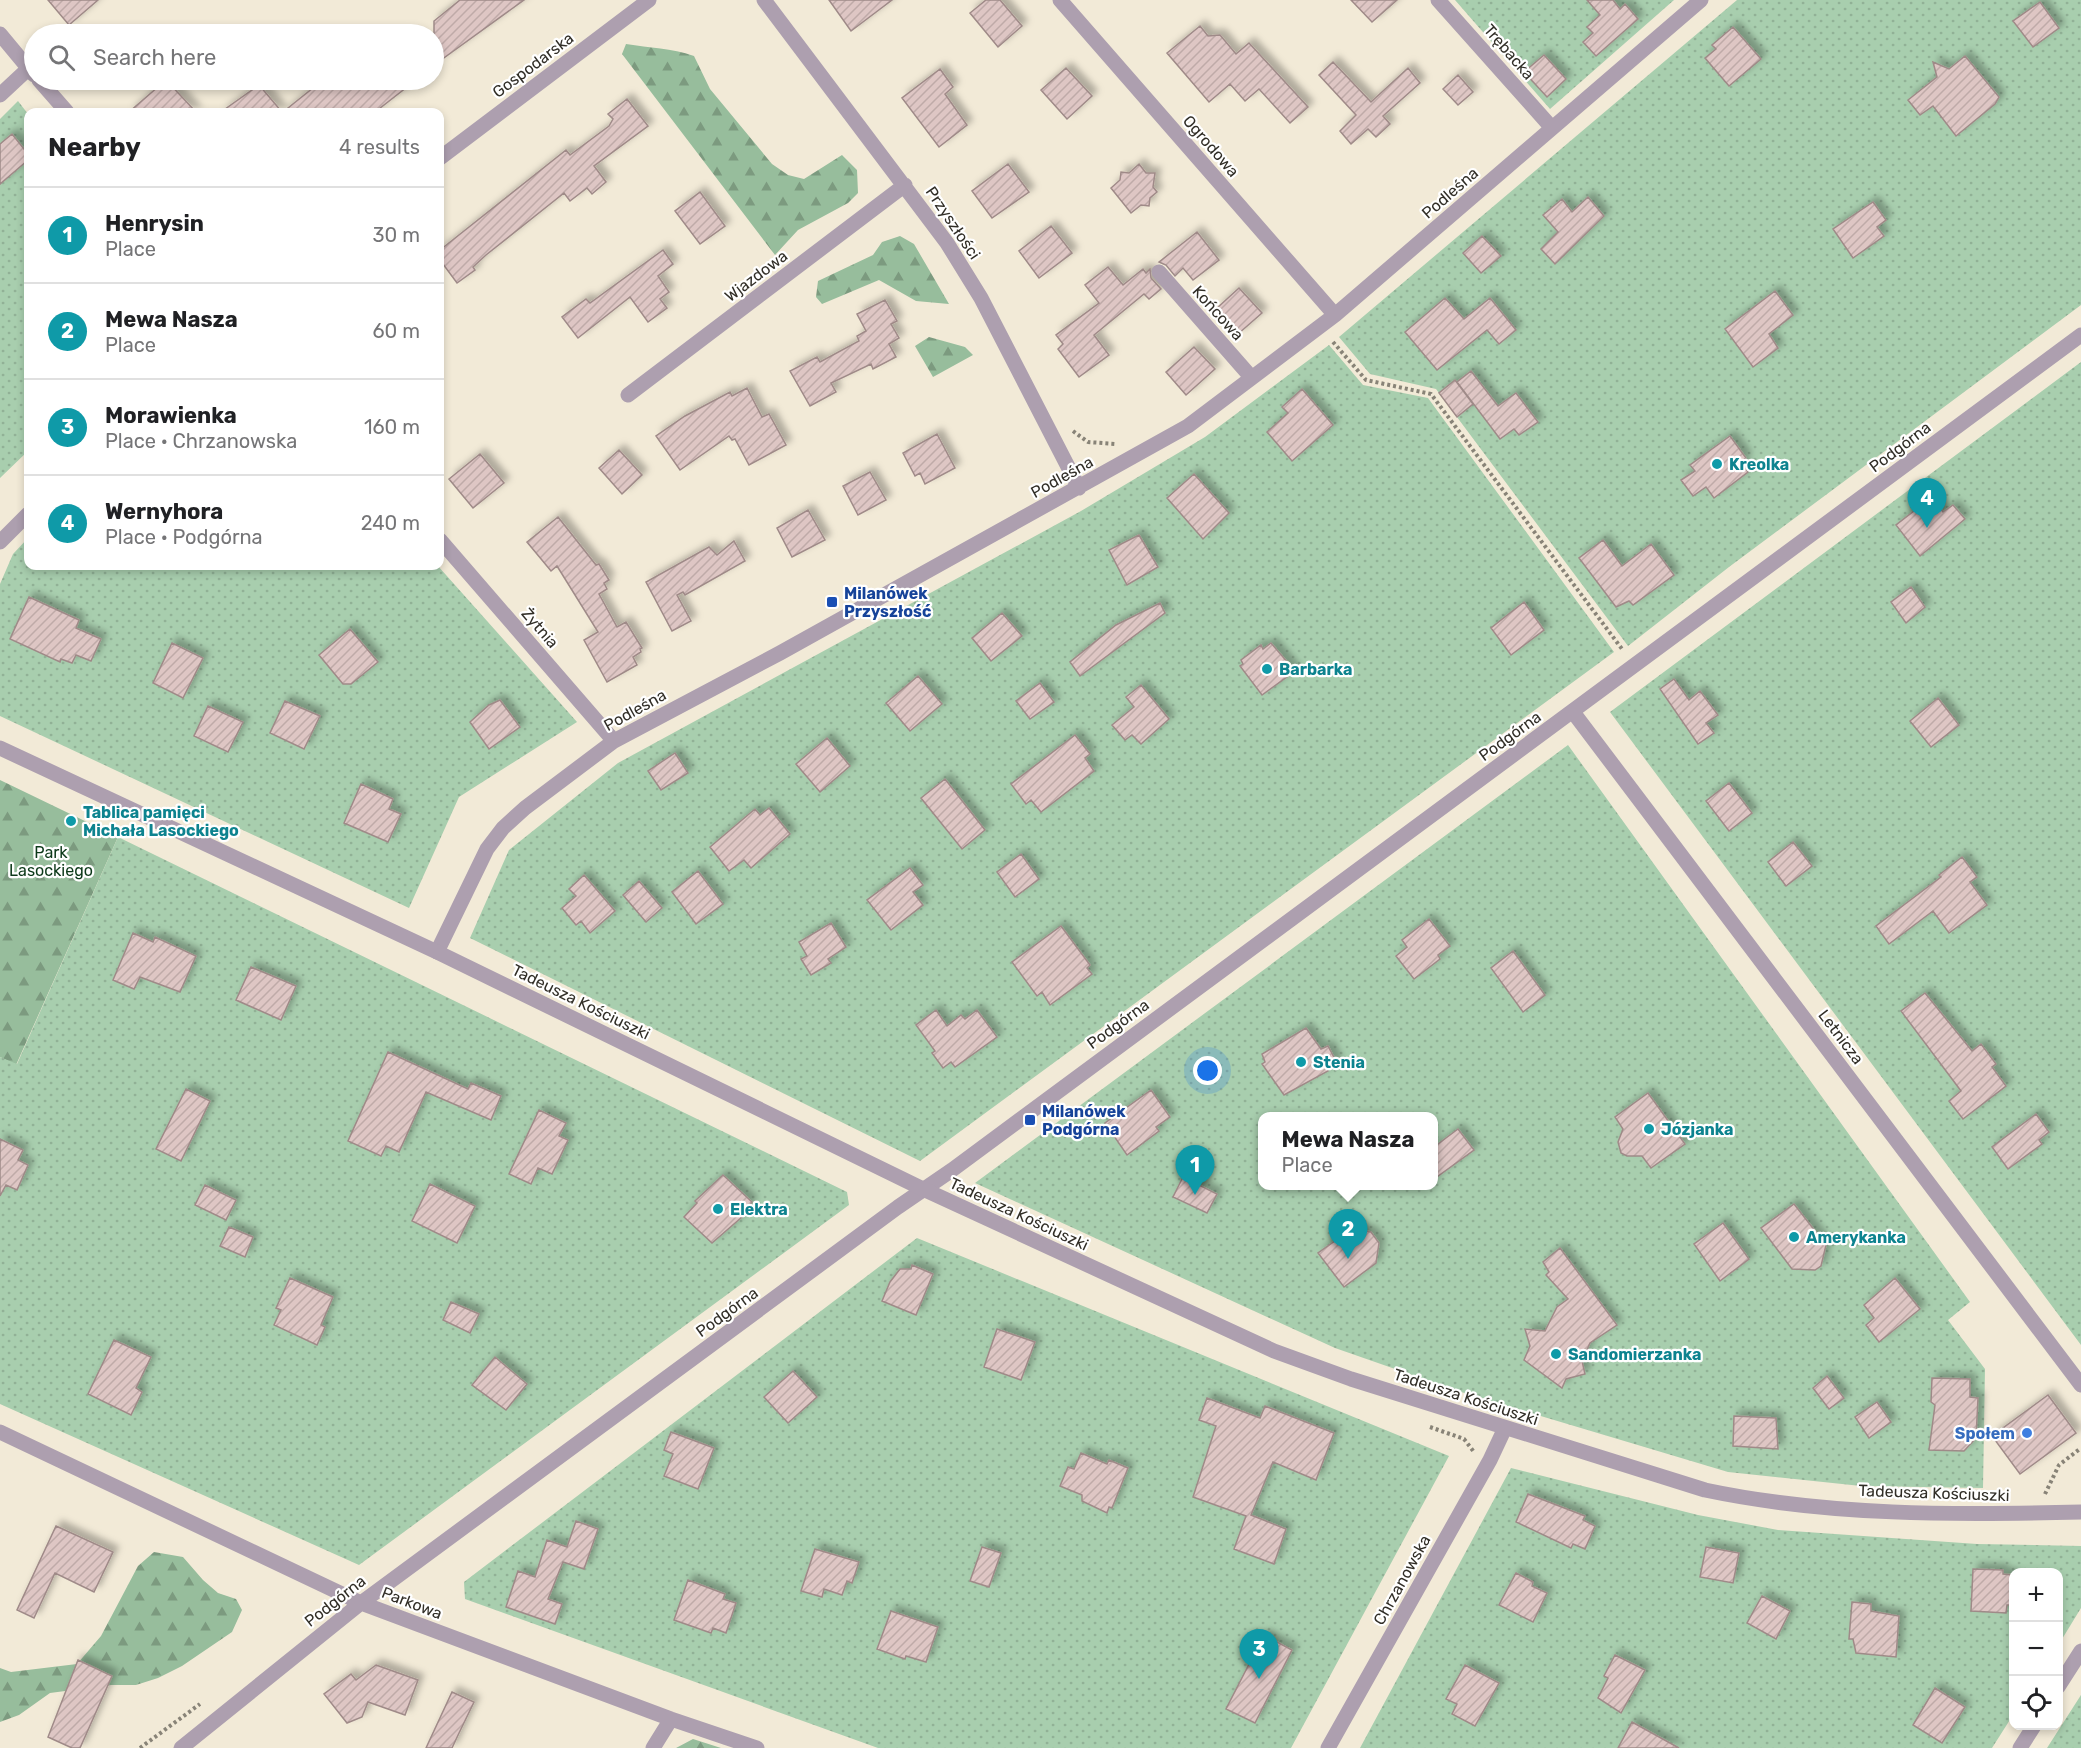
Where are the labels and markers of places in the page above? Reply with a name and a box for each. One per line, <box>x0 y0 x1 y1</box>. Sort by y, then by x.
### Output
place label: Kreolka <box>1729 455 1789 474</box>
marker: Kreolka <box>1710 457 1724 471</box>
pin: 4 <box>1908 478 1946 528</box>
place label: Milanówek Przyszłość <box>844 584 931 621</box>
marker: Milanówek Przyszłość <box>825 595 839 609</box>
place label: Barbarka <box>1279 660 1352 679</box>
marker: Barbarka <box>1260 662 1274 676</box>
place label: Tablica pamięci Michała Lasockiego <box>83 803 239 840</box>
marker: Tablica pamięci Michała Lasockiego <box>64 814 78 828</box>
place label: Stenia <box>1313 1053 1365 1072</box>
marker: Stenia <box>1294 1055 1308 1069</box>
place label: Milanówek Podgórna <box>1042 1102 1126 1139</box>
marker: Milanówek Podgórna <box>1023 1113 1037 1127</box>
place label: Józjanka <box>1661 1120 1734 1139</box>
marker: Józjanka <box>1642 1122 1656 1136</box>
pin: 1 <box>1176 1146 1214 1195</box>
place label: Elektra <box>730 1200 788 1219</box>
marker: Elektra <box>711 1202 725 1216</box>
pin: 2 <box>1328 1210 1368 1259</box>
place label: Amerykanka <box>1806 1228 1906 1247</box>
marker: Amerykanka <box>1787 1230 1801 1244</box>
place label: Sandomierzanka <box>1568 1345 1701 1364</box>
marker: Sandomierzanka <box>1549 1347 1563 1361</box>
place label: Społem <box>1955 1424 2015 1443</box>
marker: Społem <box>2020 1426 2034 1440</box>
pin: 3 <box>1240 1630 1278 1679</box>

